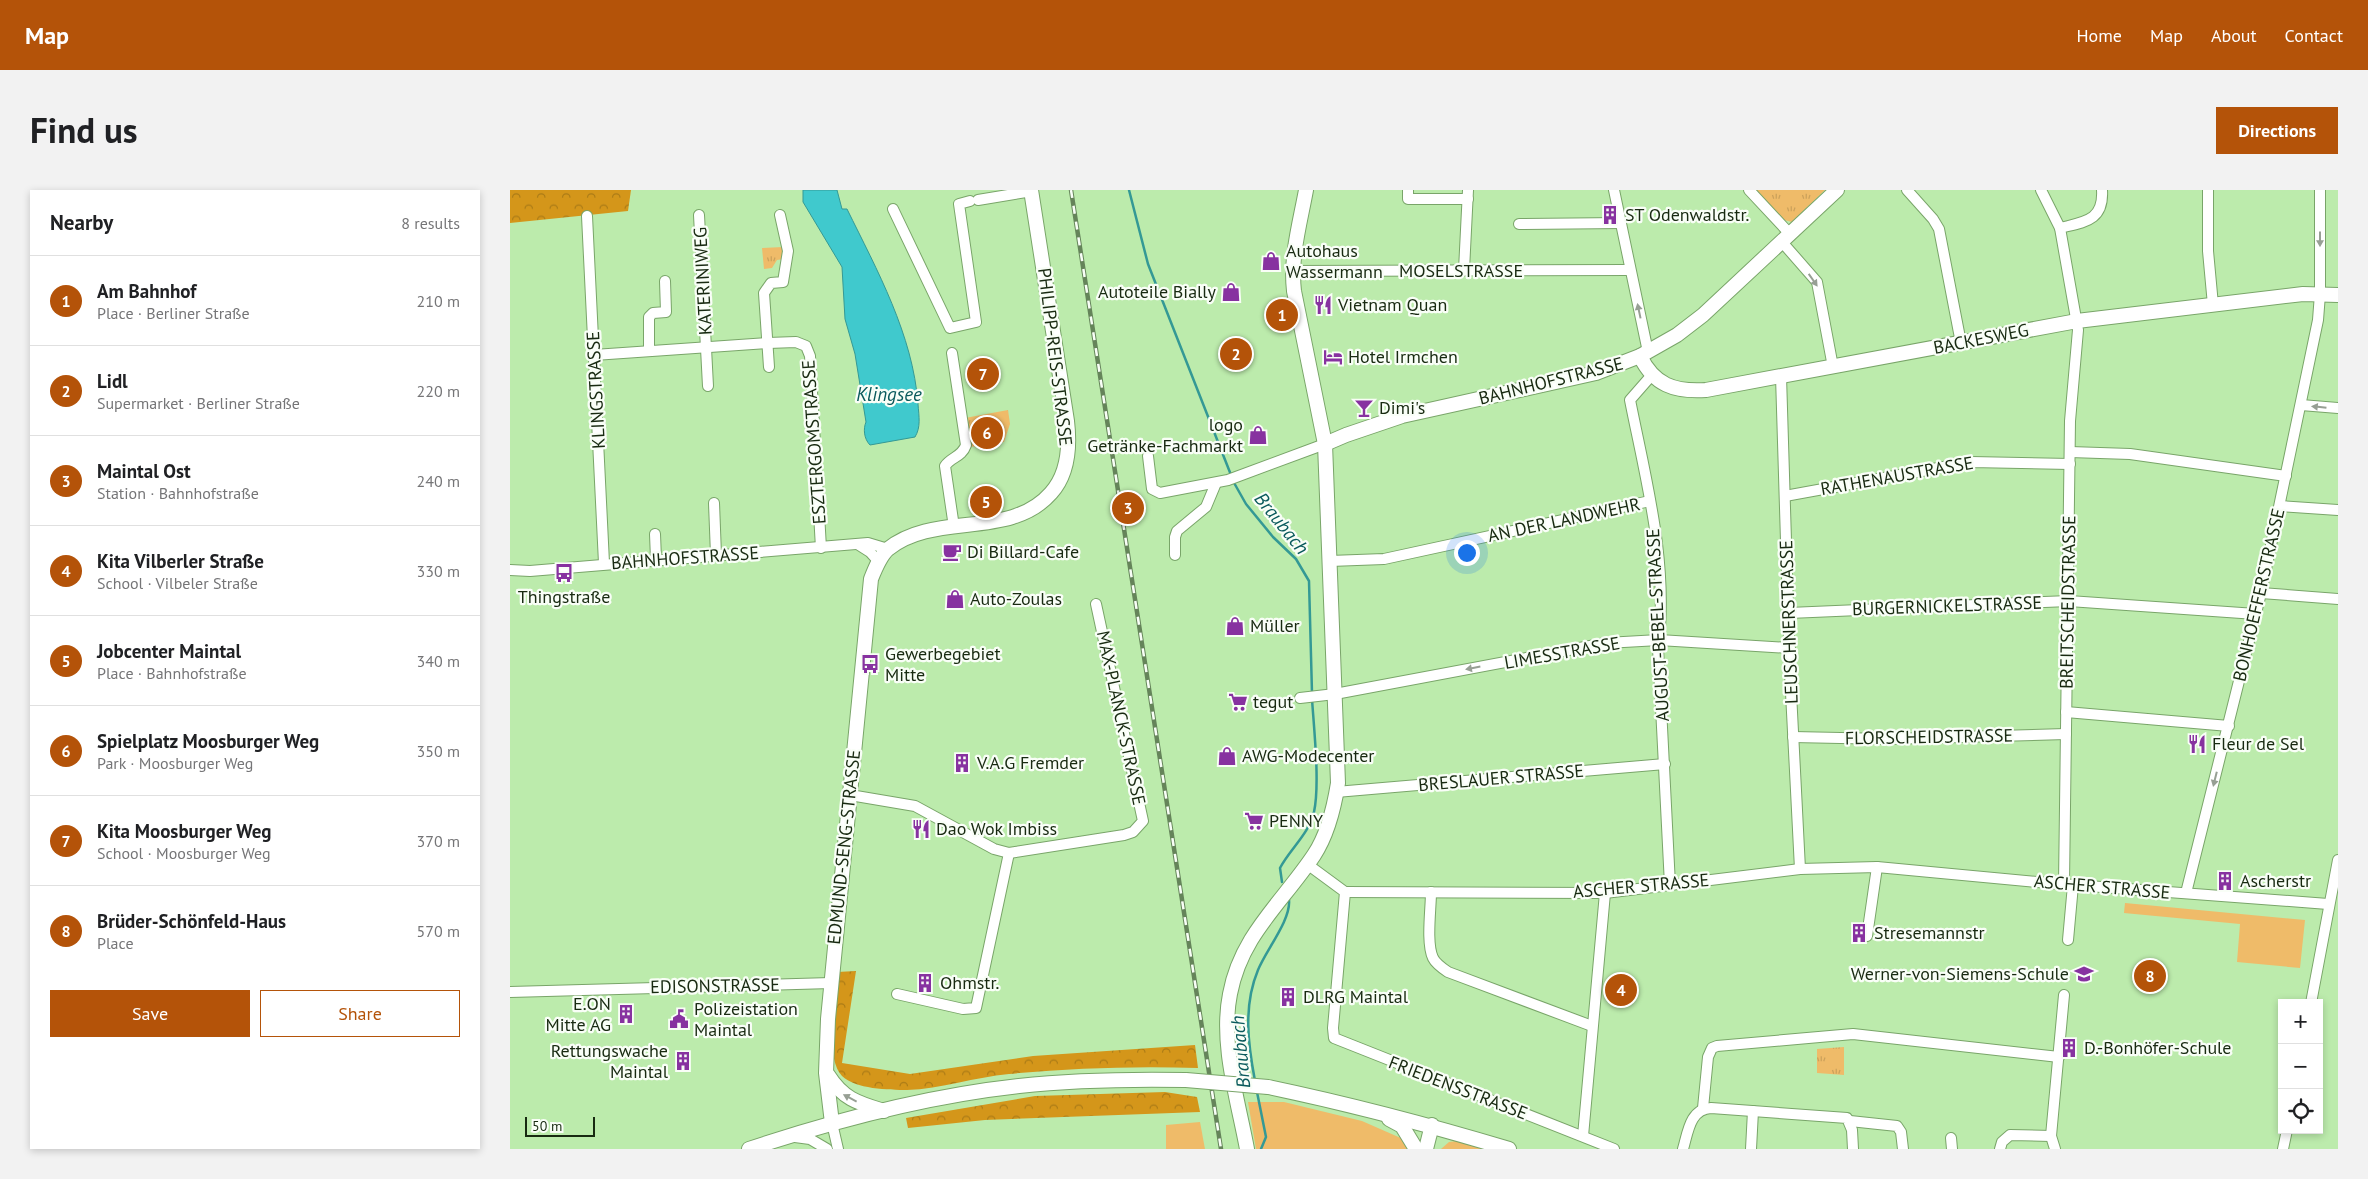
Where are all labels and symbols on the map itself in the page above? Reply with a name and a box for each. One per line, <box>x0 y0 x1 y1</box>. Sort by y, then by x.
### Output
place label: ST Odenwaldstr. <box>1625 203 1749 226</box>
building icon: ST Odenwaldstr. <box>1599 204 1621 226</box>
street label: KATERINIWEG <box>688 226 717 336</box>
one-way arrow <box>2316 231 2324 247</box>
place label: Autohaus Wassermann <box>1286 239 1383 283</box>
shop icon: Autohaus Wassermann <box>1260 250 1282 272</box>
street label: MOSELSTRASSE <box>1399 259 1523 282</box>
street label: PHILIPP-REIS-STRASSE <box>1033 267 1078 447</box>
one-way arrow <box>1808 273 1818 287</box>
place label: Autoteile Bially <box>1098 280 1217 303</box>
shop icon: Autoteile Bially <box>1220 281 1242 303</box>
place label: Vietnam Quan <box>1337 293 1447 316</box>
restaurant icon: Vietnam Quan <box>1312 294 1334 316</box>
pin: 1 <box>1266 296 1298 334</box>
one-way arrow <box>1635 304 1643 319</box>
street label: BACKESWEG <box>1931 318 2031 359</box>
street label: KLINGSTRASSE <box>581 331 610 449</box>
pin: 2 <box>1220 335 1252 373</box>
place label: Hotel Irmchen <box>1348 345 1458 368</box>
hotel icon: Hotel Irmchen <box>1322 346 1344 368</box>
street label: BAHNHOFSTRASSE <box>1476 351 1625 410</box>
pin: 7 <box>967 355 999 393</box>
street label: ESZTERGOMSTRASSE <box>796 359 831 525</box>
water label: Klingsee <box>856 382 922 406</box>
place label: Dimi's <box>1379 396 1425 419</box>
bar icon: Dimi's <box>1353 397 1375 419</box>
one-way arrow <box>2311 403 2327 411</box>
place label: logo Getränke-Fachmarkt <box>1087 413 1243 457</box>
pin: 6 <box>971 414 1003 452</box>
shop icon: logo Getränke-Fachmarkt <box>1247 424 1269 446</box>
street label: RATHENAUSTRASSE <box>1819 451 1975 500</box>
pin: 5 <box>970 483 1002 521</box>
water label: Braubach <box>1250 487 1314 559</box>
pin: 3 <box>1112 489 1144 527</box>
street label: AN DER LANDWEHR <box>1486 492 1642 547</box>
street label: BONHOEFFERSTRASSE <box>2227 506 2290 684</box>
street label: BREITSCHEIDSTRASSE <box>2054 515 2081 689</box>
street label: AUGUST-BEBEL-STRASSE <box>1641 528 1674 722</box>
place label: Di Billard-Cafe <box>967 540 1079 563</box>
your location <box>1454 540 1480 566</box>
street label: LEUSCHNERSTRASSE <box>1774 540 1803 704</box>
street label: BAHNHOFSTRASSE <box>610 541 760 574</box>
cafe icon: Di Billard-Cafe <box>941 541 963 563</box>
bus stop icon: Thingstraße <box>553 562 575 584</box>
place label: Thingstraße <box>518 585 610 608</box>
place label: Auto-Zoulas <box>970 587 1062 610</box>
shop icon: Auto-Zoulas <box>944 588 966 610</box>
street label: BURGERNICKELSTRASSE <box>1852 591 2042 620</box>
place label: Müller <box>1250 614 1300 637</box>
shop icon: Müller <box>1224 615 1246 637</box>
street label: MAX-PLANCK-STRASSE <box>1092 628 1151 807</box>
street label: LIMESSTRASSE <box>1502 631 1622 674</box>
place label: Gewerbegebiet Mitte <box>885 642 1001 686</box>
bus stop icon: Gewerbegebiet Mitte <box>859 653 881 675</box>
one-way arrow <box>1464 665 1480 673</box>
place label: tegut <box>1253 690 1293 713</box>
supermarket icon: tegut <box>1227 691 1249 713</box>
street label: FLORSCHEIDSTRASSE <box>1845 724 2013 749</box>
place label: Fleur de Sel <box>2212 732 2305 755</box>
restaurant icon: Fleur de Sel <box>2186 733 2208 755</box>
place label: AWG-Modecenter <box>1242 744 1374 767</box>
shop icon: AWG-Modecenter <box>1216 745 1238 767</box>
street label: EDMUND-SENG-STRASSE <box>822 748 865 945</box>
place label: V.A.G Fremder <box>976 751 1084 774</box>
building icon: V.A.G Fremder <box>951 752 973 774</box>
street label: BRESLAUER STRASSE <box>1417 759 1585 796</box>
one-way arrow <box>2211 772 2219 787</box>
place label: PENNY <box>1269 809 1323 832</box>
supermarket icon: PENNY <box>1243 810 1265 832</box>
place label: Dao Wok Imbiss <box>936 817 1057 840</box>
restaurant icon: Dao Wok Imbiss <box>910 818 932 840</box>
street label: ASCHER STRASSE <box>1572 868 1710 903</box>
street label: ASCHER STRASSE <box>2033 869 2171 904</box>
place label: Ascherstr <box>2240 869 2311 892</box>
building icon: Ascherstr <box>2214 870 2236 892</box>
place label: Stresemannstr <box>1874 921 1985 944</box>
building icon: Stresemannstr <box>1848 922 1870 944</box>
pin: 8 <box>2134 957 2166 995</box>
place label: Werner-von-Siemens-Schule <box>1851 962 2069 985</box>
school or university icon: Werner-von-Siemens-Schule <box>2073 963 2095 985</box>
place label: Ohmstr. <box>940 971 999 994</box>
pin: 4 <box>1605 971 1637 1009</box>
building icon: Ohmstr. <box>914 972 936 994</box>
street label: EDISONSTRASSE <box>650 973 780 998</box>
place label: DLRG Maintal <box>1303 985 1409 1008</box>
building icon: DLRG Maintal <box>1277 986 1299 1008</box>
place label: E.ON Mitte AG <box>545 992 611 1036</box>
place label: Polizeistation Maintal <box>694 997 798 1041</box>
building icon: E.ON Mitte AG <box>615 1003 637 1025</box>
public building icon: Polizeistation Maintal <box>668 1008 690 1030</box>
water label: Braubach <box>1225 1015 1255 1089</box>
place label: D.-Bonhöfer-Schule <box>2084 1036 2232 1059</box>
building icon: D.-Bonhöfer-Schule <box>2058 1037 2080 1059</box>
place label: Rettungswache Maintal <box>551 1039 669 1083</box>
building icon: Rettungswache Maintal <box>672 1050 694 1072</box>
street label: FRIEDENSSTRASSE <box>1385 1050 1531 1125</box>
one-way arrow <box>843 1094 858 1102</box>
scale bar <box>525 1114 595 1137</box>

